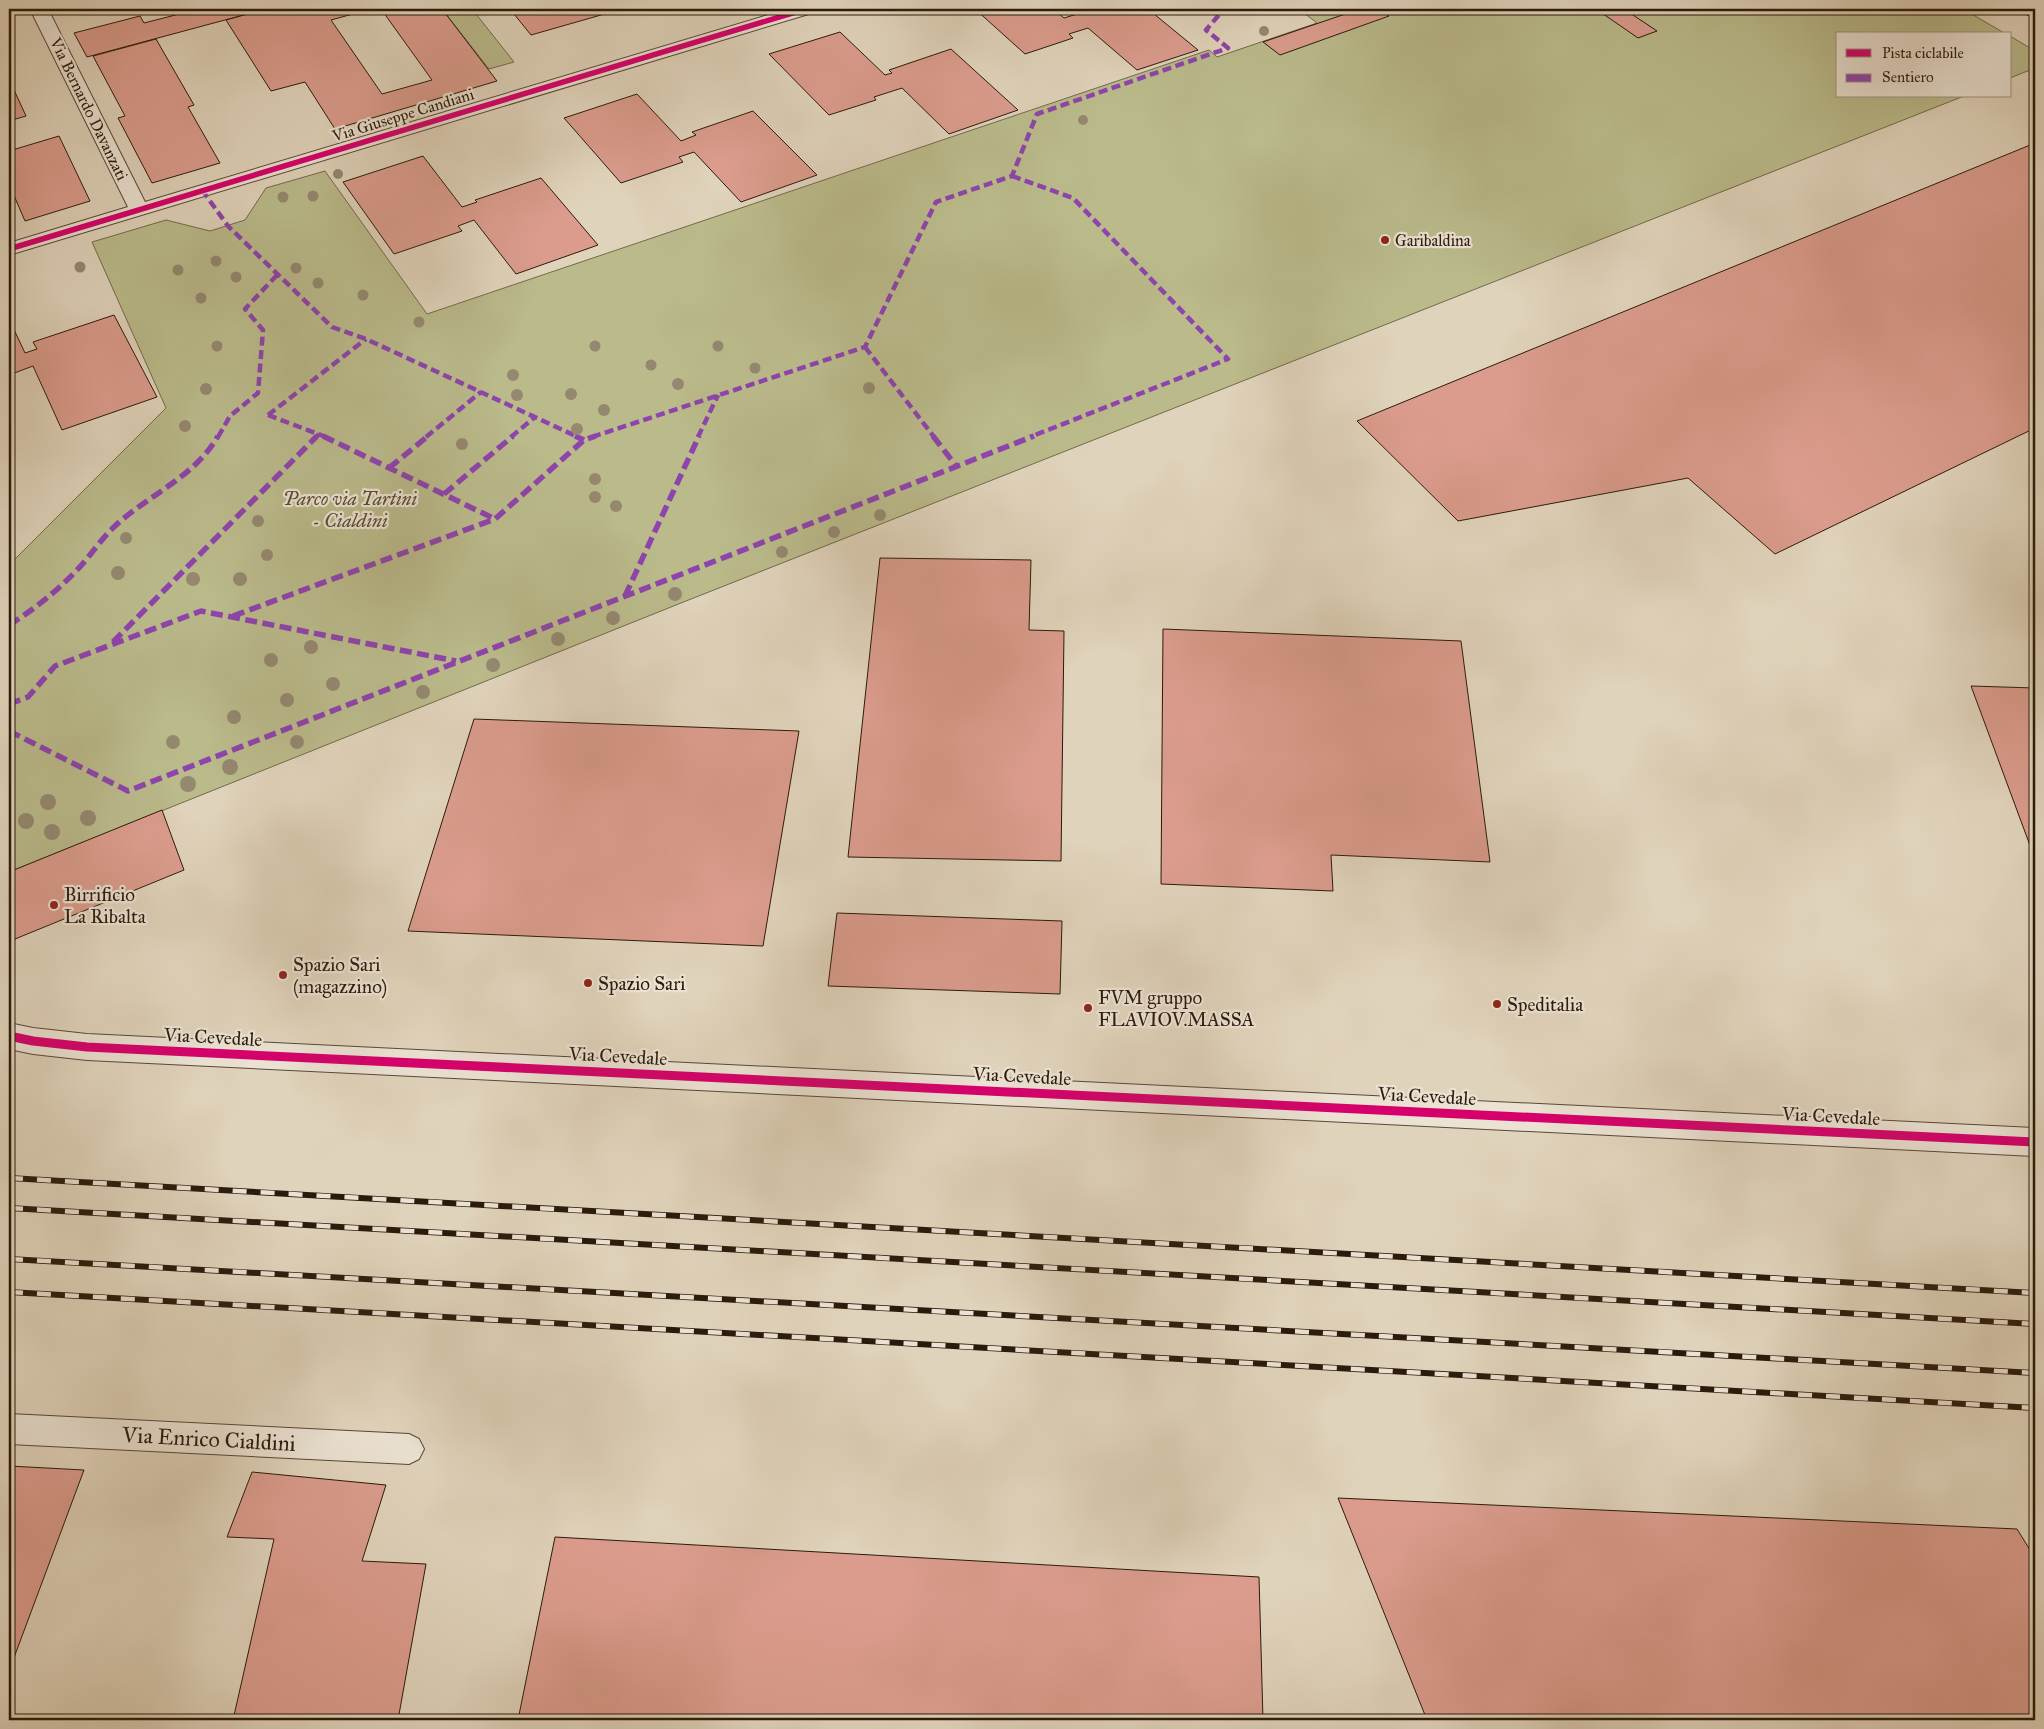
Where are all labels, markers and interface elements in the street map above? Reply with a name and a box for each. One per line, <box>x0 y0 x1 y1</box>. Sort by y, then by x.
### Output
legend <box>1836 32 2012 98</box>
street label: Via Bernardo Davanzati <box>46 34 132 184</box>
text: Pista ciclabile <box>1882 44 1964 62</box>
text: Sentiero <box>1882 68 1934 86</box>
street label: Via Giuseppe Candiani <box>329 84 477 146</box>
place label: Garibaldina <box>1395 231 1471 250</box>
marker: Garibaldina <box>1379 234 1391 246</box>
park label: Parco via Tartini - Cialdini <box>283 487 417 532</box>
place label: Birrificio La Ribalta <box>64 883 147 928</box>
marker: Birrificio La Ribalta <box>48 899 60 911</box>
place label: Spazio Sari (magazzino) <box>293 953 387 999</box>
marker: Spazio Sari (magazzino) <box>277 969 289 981</box>
place label: Spazio Sari <box>598 972 686 995</box>
marker: Spazio Sari <box>582 977 594 989</box>
place label: FVM gruppo FLAVIOV.MASSA <box>1098 986 1255 1031</box>
place label: Speditalia <box>1507 993 1584 1016</box>
marker: Speditalia <box>1491 998 1503 1010</box>
marker: FVM gruppo FLAVIOV.MASSA <box>1082 1002 1094 1014</box>
street label: Via Cevedale <box>162 1023 263 1051</box>
street label: Via Cevedale <box>567 1042 668 1070</box>
street label: Via Cevedale <box>971 1062 1072 1090</box>
street label: Via Cevedale <box>1376 1082 1477 1110</box>
street label: Via Cevedale <box>1780 1102 1881 1130</box>
street label: Via Enrico Cialdini <box>121 1421 296 1457</box>

